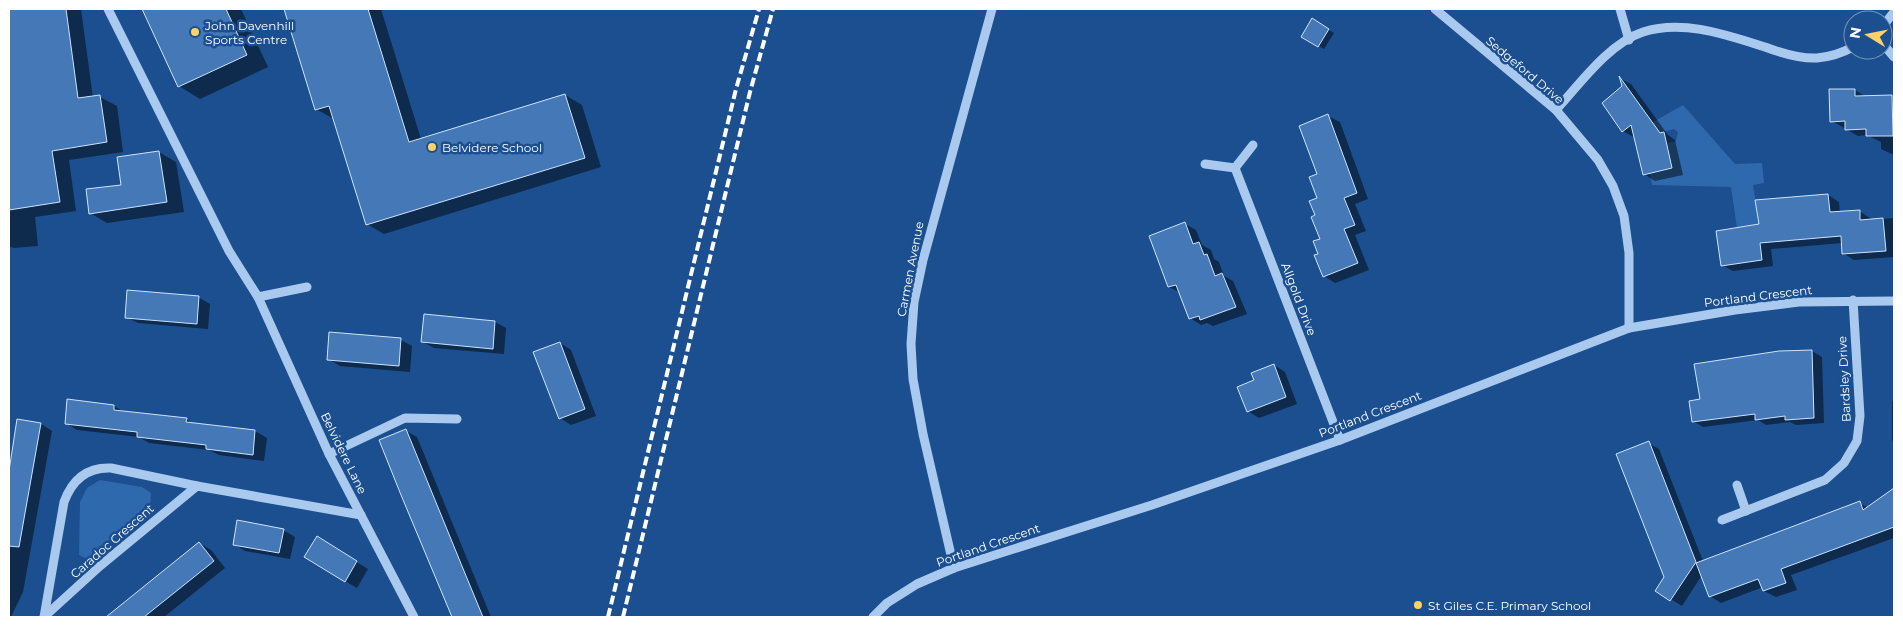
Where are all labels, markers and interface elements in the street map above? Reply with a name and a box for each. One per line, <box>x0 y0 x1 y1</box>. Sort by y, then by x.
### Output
north arrow <box>1843 10 1893 60</box>
place label: John Davenhill Sports Centre <box>204 18 294 47</box>
marker: John Davenhill Sports Centre <box>189 26 201 38</box>
text: N <box>1845 26 1865 40</box>
street label: Sedgeford Drive <box>1483 33 1567 107</box>
place label: Belvidere School <box>442 140 542 155</box>
marker: Belvidere School <box>426 141 438 153</box>
street label: Carmen Avenue <box>893 220 927 318</box>
street label: Allgold Drive <box>1278 260 1320 338</box>
street label: Portland Crescent <box>1703 282 1813 310</box>
street label: Bardsley Drive <box>1834 336 1854 422</box>
street label: Portland Crescent <box>1317 387 1424 440</box>
street label: Belvidere Lane <box>318 410 370 496</box>
street label: Caradoc Crescent <box>67 501 157 581</box>
street label: Portland Crescent <box>934 520 1042 570</box>
place label: St Giles C.E. Primary School <box>1428 598 1591 613</box>
marker: St Giles C.E. Primary School <box>1412 599 1424 611</box>

